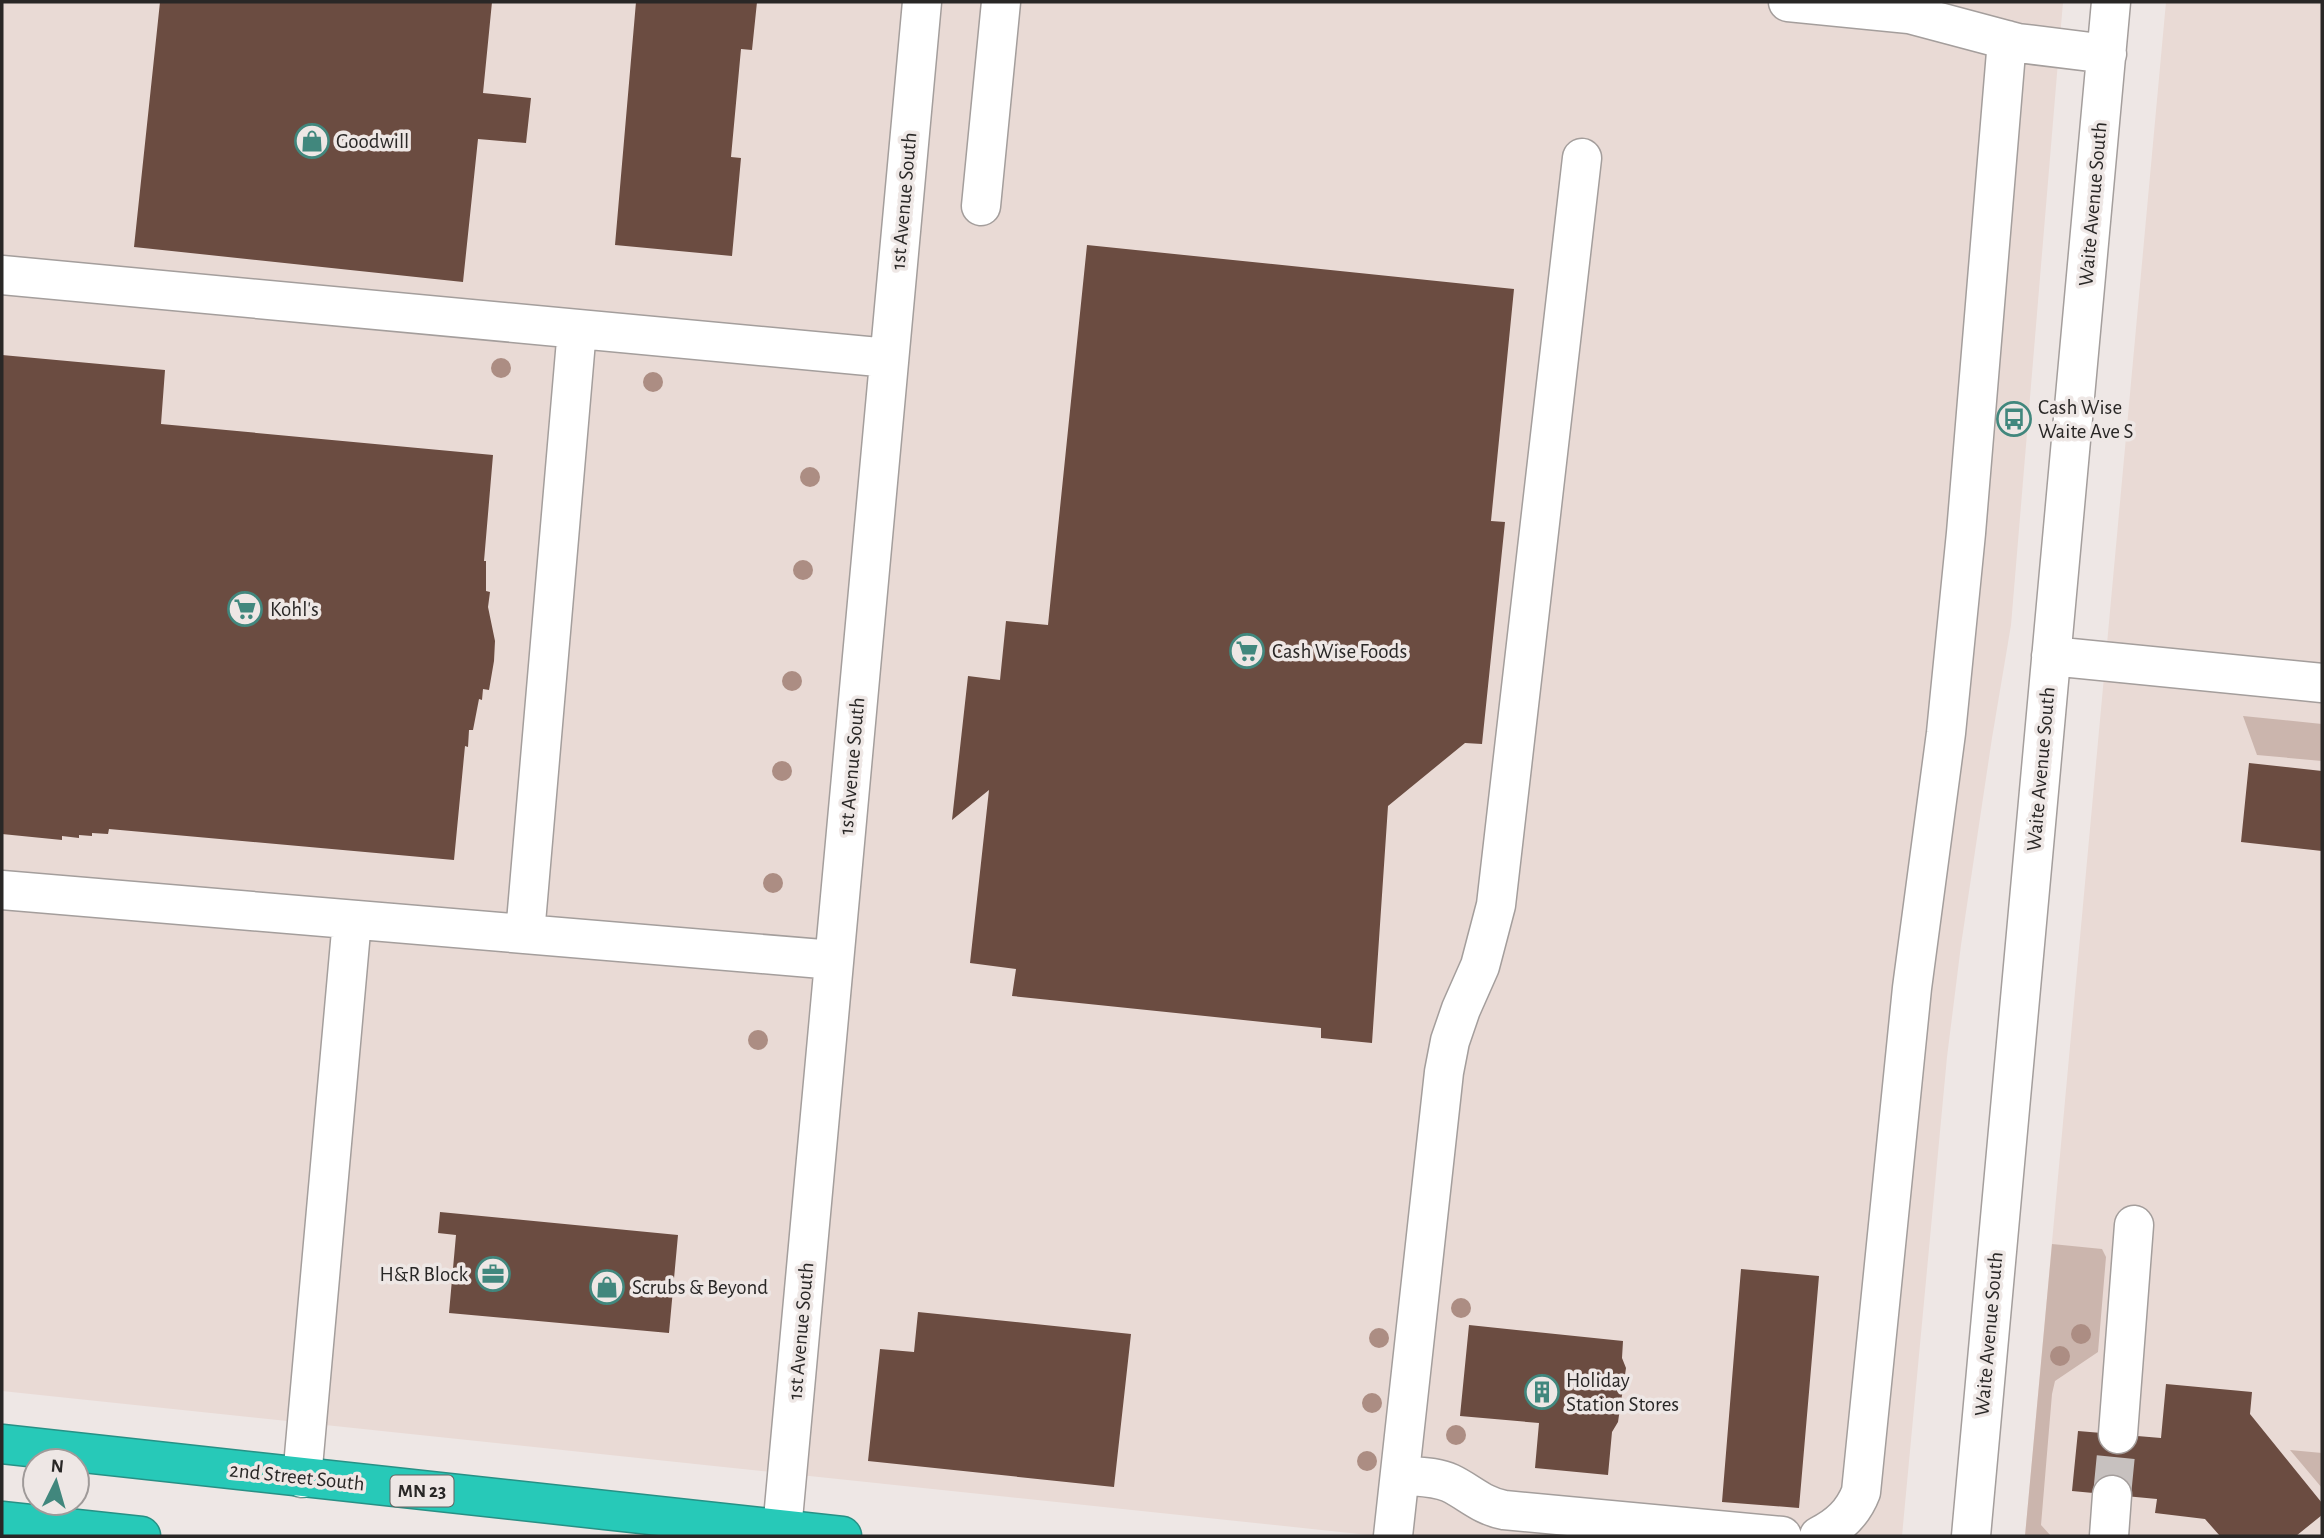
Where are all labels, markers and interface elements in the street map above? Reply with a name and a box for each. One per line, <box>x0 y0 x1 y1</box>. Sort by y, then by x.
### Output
street label: Waite Avenue South <box>2075 121 2111 287</box>
shop icon: Goodwill <box>293 122 331 160</box>
place label: Goodwill <box>336 131 409 152</box>
street label: 1st Avenue South <box>888 131 920 271</box>
place label: Cash Wise Waite Ave S <box>2038 397 2133 442</box>
bus stop icon: Cash Wise Waite Ave S <box>1995 400 2033 438</box>
supermarket icon: Kohl's <box>226 590 264 628</box>
place label: Kohl's <box>270 599 319 620</box>
supermarket icon: Cash Wise Foods <box>1228 632 1266 670</box>
place label: Cash Wise Foods <box>1272 641 1407 662</box>
street label: Waite Avenue South <box>2023 686 2059 852</box>
street label: 1st Avenue South <box>836 696 868 836</box>
street label: Waite Avenue South <box>1971 1251 2007 1417</box>
office icon: H&R Block <box>474 1255 512 1293</box>
street label: 1st Avenue South <box>785 1261 817 1401</box>
place label: H&R Block <box>380 1264 468 1285</box>
shop icon: Scrubs & Beyond <box>588 1268 626 1306</box>
place label: Scrubs & Beyond <box>632 1277 768 1298</box>
place label: Holiday Station Stores <box>1566 1370 1679 1415</box>
building icon: Holiday Station Stores <box>1523 1373 1561 1411</box>
north arrow <box>21 1447 91 1517</box>
text: N <box>50 1457 65 1477</box>
street label: 2nd Street South <box>228 1459 366 1495</box>
road number: MN 23 <box>390 1476 453 1506</box>

